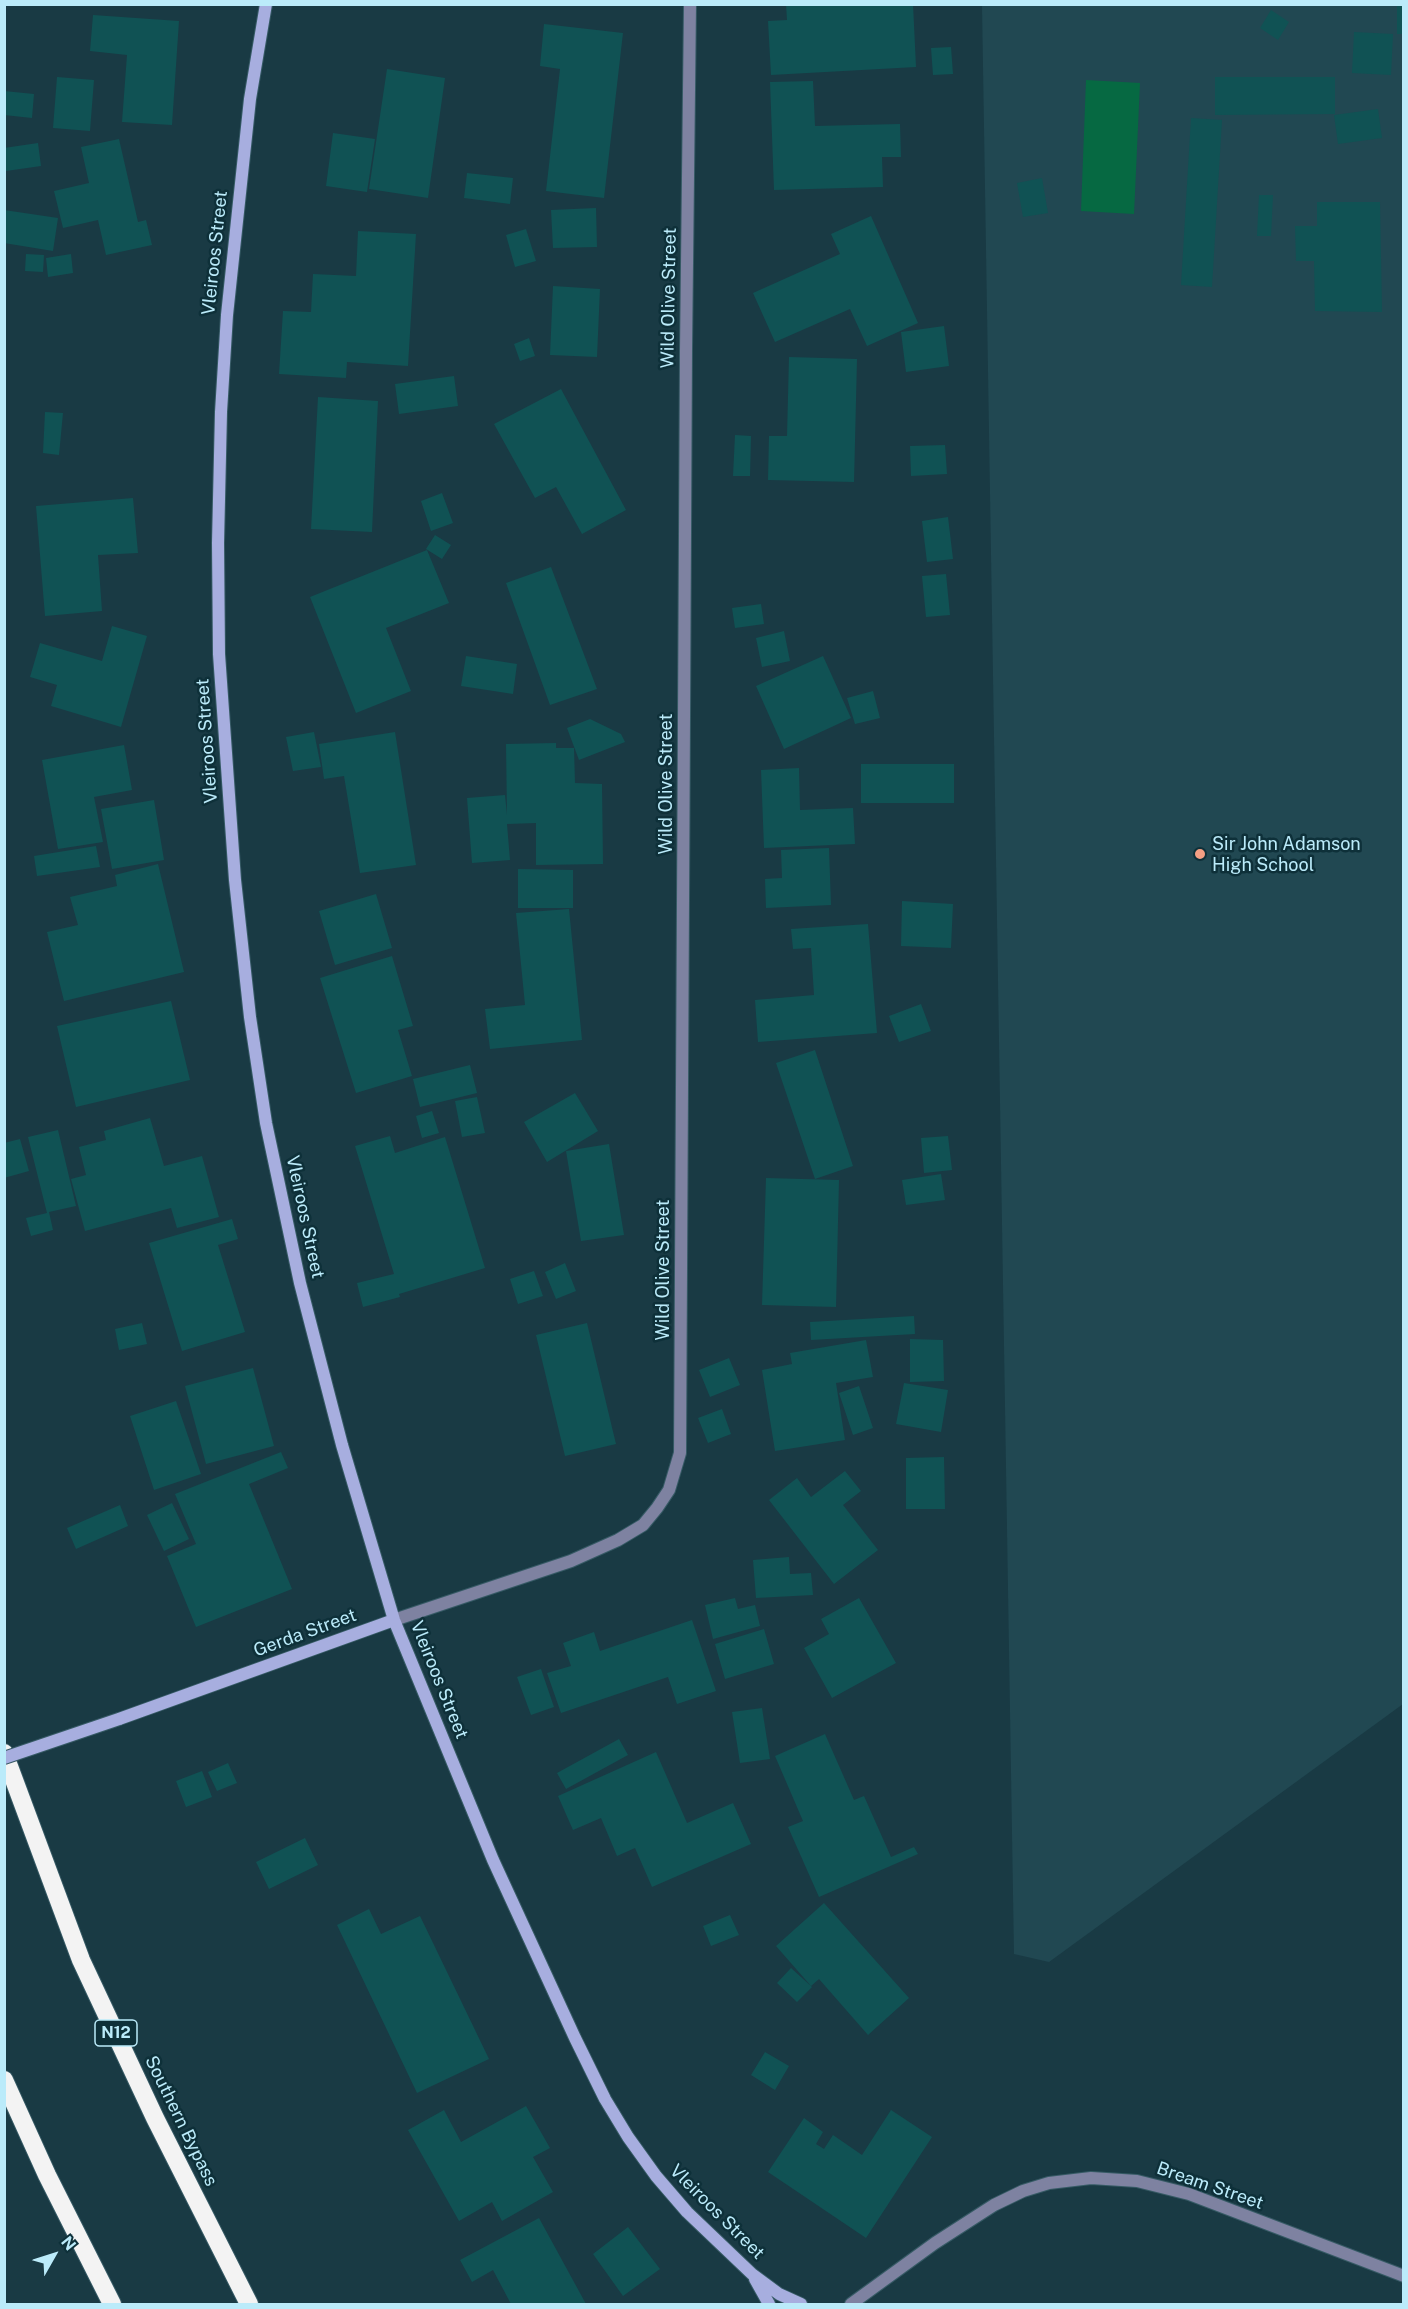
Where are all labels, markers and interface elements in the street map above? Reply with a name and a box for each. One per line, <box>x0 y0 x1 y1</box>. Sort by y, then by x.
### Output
street label: Vleiroos Street <box>198 190 232 316</box>
street label: Wild Olive Street <box>657 227 681 369</box>
street label: Vleiroos Street <box>192 678 222 804</box>
street label: Wild Olive Street <box>655 714 677 854</box>
place label: Sir John Adamson High School <box>1212 833 1361 876</box>
marker: Sir John Adamson High School <box>1193 847 1207 861</box>
street label: Vleiroos Street <box>281 1154 329 1280</box>
street label: Wild Olive Street <box>652 1200 674 1340</box>
street label: Gerda Street <box>251 1604 359 1662</box>
street label: Vleiroos Street <box>406 1618 472 1742</box>
road number: N12 <box>95 2020 137 2046</box>
street label: Southern Bypass <box>140 2052 222 2190</box>
street label: Bream Street <box>1154 2158 1266 2214</box>
street label: Vleiroos Street <box>665 2160 769 2264</box>
north arrow <box>24 2225 84 2285</box>
text: N <box>57 2233 80 2254</box>

